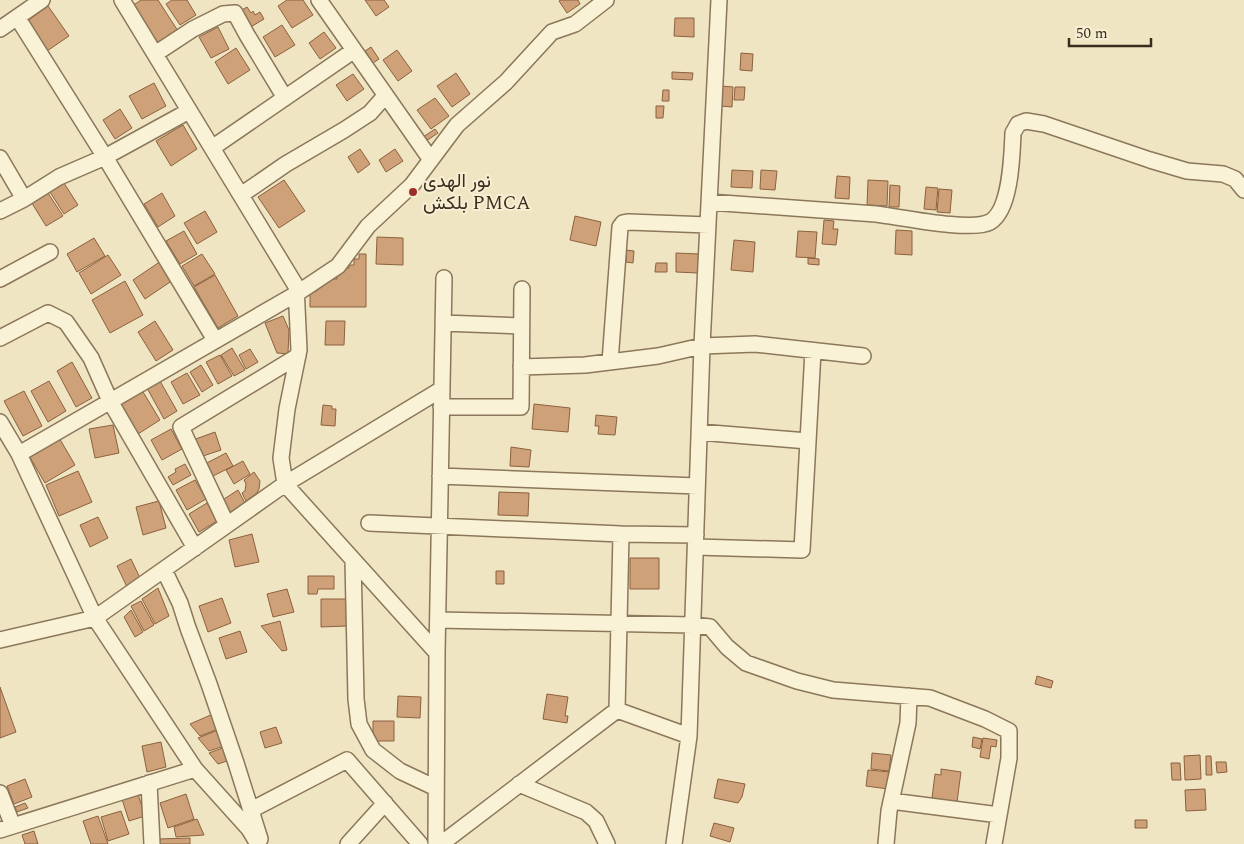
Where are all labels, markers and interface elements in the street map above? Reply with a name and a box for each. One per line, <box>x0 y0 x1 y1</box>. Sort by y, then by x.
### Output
scale bar <box>1069 15 1152 47</box>
text: 50 m <box>1076 22 1108 45</box>
place label: نور الهدى بلكش PMCA <box>423 167 531 218</box>
marker: نور الهدى بلكش PMCA <box>407 186 419 198</box>

